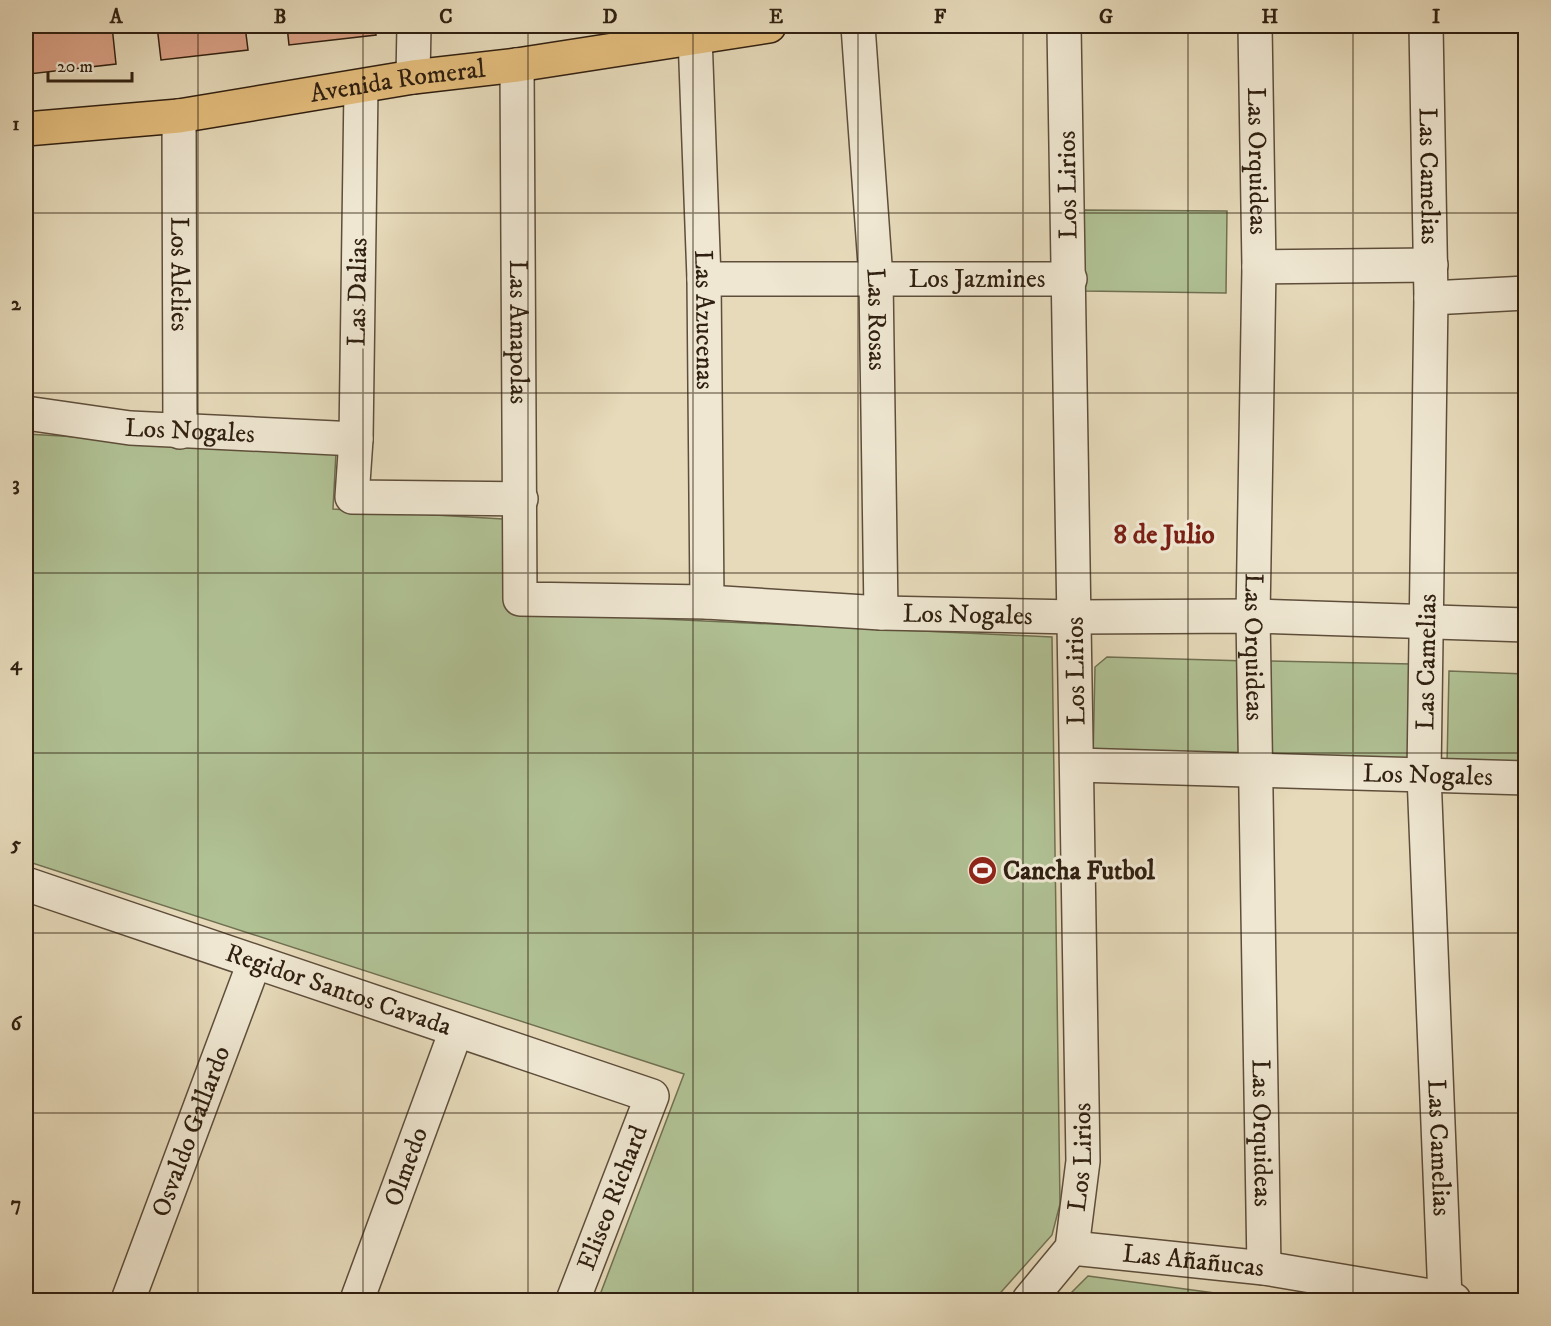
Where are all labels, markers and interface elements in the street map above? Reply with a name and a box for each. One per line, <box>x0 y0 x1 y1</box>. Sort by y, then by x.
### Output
text: A <box>109 5 124 30</box>
text: B <box>274 5 286 30</box>
text: C <box>439 5 453 30</box>
text: D <box>603 5 618 30</box>
text: E <box>769 5 783 30</box>
text: F <box>934 5 947 30</box>
text: G <box>1099 5 1113 30</box>
text: H <box>1262 5 1279 30</box>
text: I <box>1432 5 1440 30</box>
scale bar <box>48 45 132 83</box>
street label: Avenida Romeral <box>308 52 487 110</box>
text: 20 m <box>57 56 93 78</box>
street label: Las Orquideas <box>1240 87 1275 235</box>
street label: Las Camelias <box>1411 107 1447 245</box>
text: 1 <box>12 112 20 137</box>
street label: Los Lirios <box>1051 130 1085 240</box>
street label: Los Alelies <box>163 217 196 331</box>
street label: Las Dalias <box>341 237 375 347</box>
street label: Las Azucenas <box>686 249 722 390</box>
street label: Las Amapolas <box>502 260 535 404</box>
street label: Los Jazmines <box>908 263 1046 296</box>
street label: Las Rosas <box>859 267 894 371</box>
text: 2 <box>11 292 22 317</box>
street label: Los Nogales <box>124 411 256 451</box>
text: 3 <box>12 472 20 497</box>
district label: 8 de Julio <box>1113 518 1215 552</box>
street label: Las Orquideas <box>1236 573 1271 721</box>
street label: Las Camelias <box>1409 593 1445 731</box>
street label: Los Nogales <box>902 597 1033 633</box>
street label: Los Lirios <box>1059 616 1093 726</box>
text: 4 <box>10 652 23 677</box>
street label: Los Nogales <box>1362 757 1493 794</box>
text: 5 <box>10 832 21 857</box>
sports icon: Cancha Futbol <box>966 855 998 887</box>
place label: Cancha Futbol <box>1003 855 1156 888</box>
street label: Regidor Santos Cavada <box>221 936 456 1043</box>
text: 6 <box>11 1012 23 1037</box>
street label: Osvaldo Gallardo <box>144 1041 238 1221</box>
street label: Las Orquideas <box>1244 1059 1279 1207</box>
street label: Las Camelias <box>1420 1079 1458 1217</box>
street label: Los Lirios <box>1060 1102 1100 1213</box>
street label: Eliseo Richard <box>570 1121 656 1275</box>
street label: Olmedo <box>376 1123 436 1211</box>
text: 7 <box>11 1192 21 1217</box>
street label: Las Añañucas <box>1121 1237 1266 1284</box>

